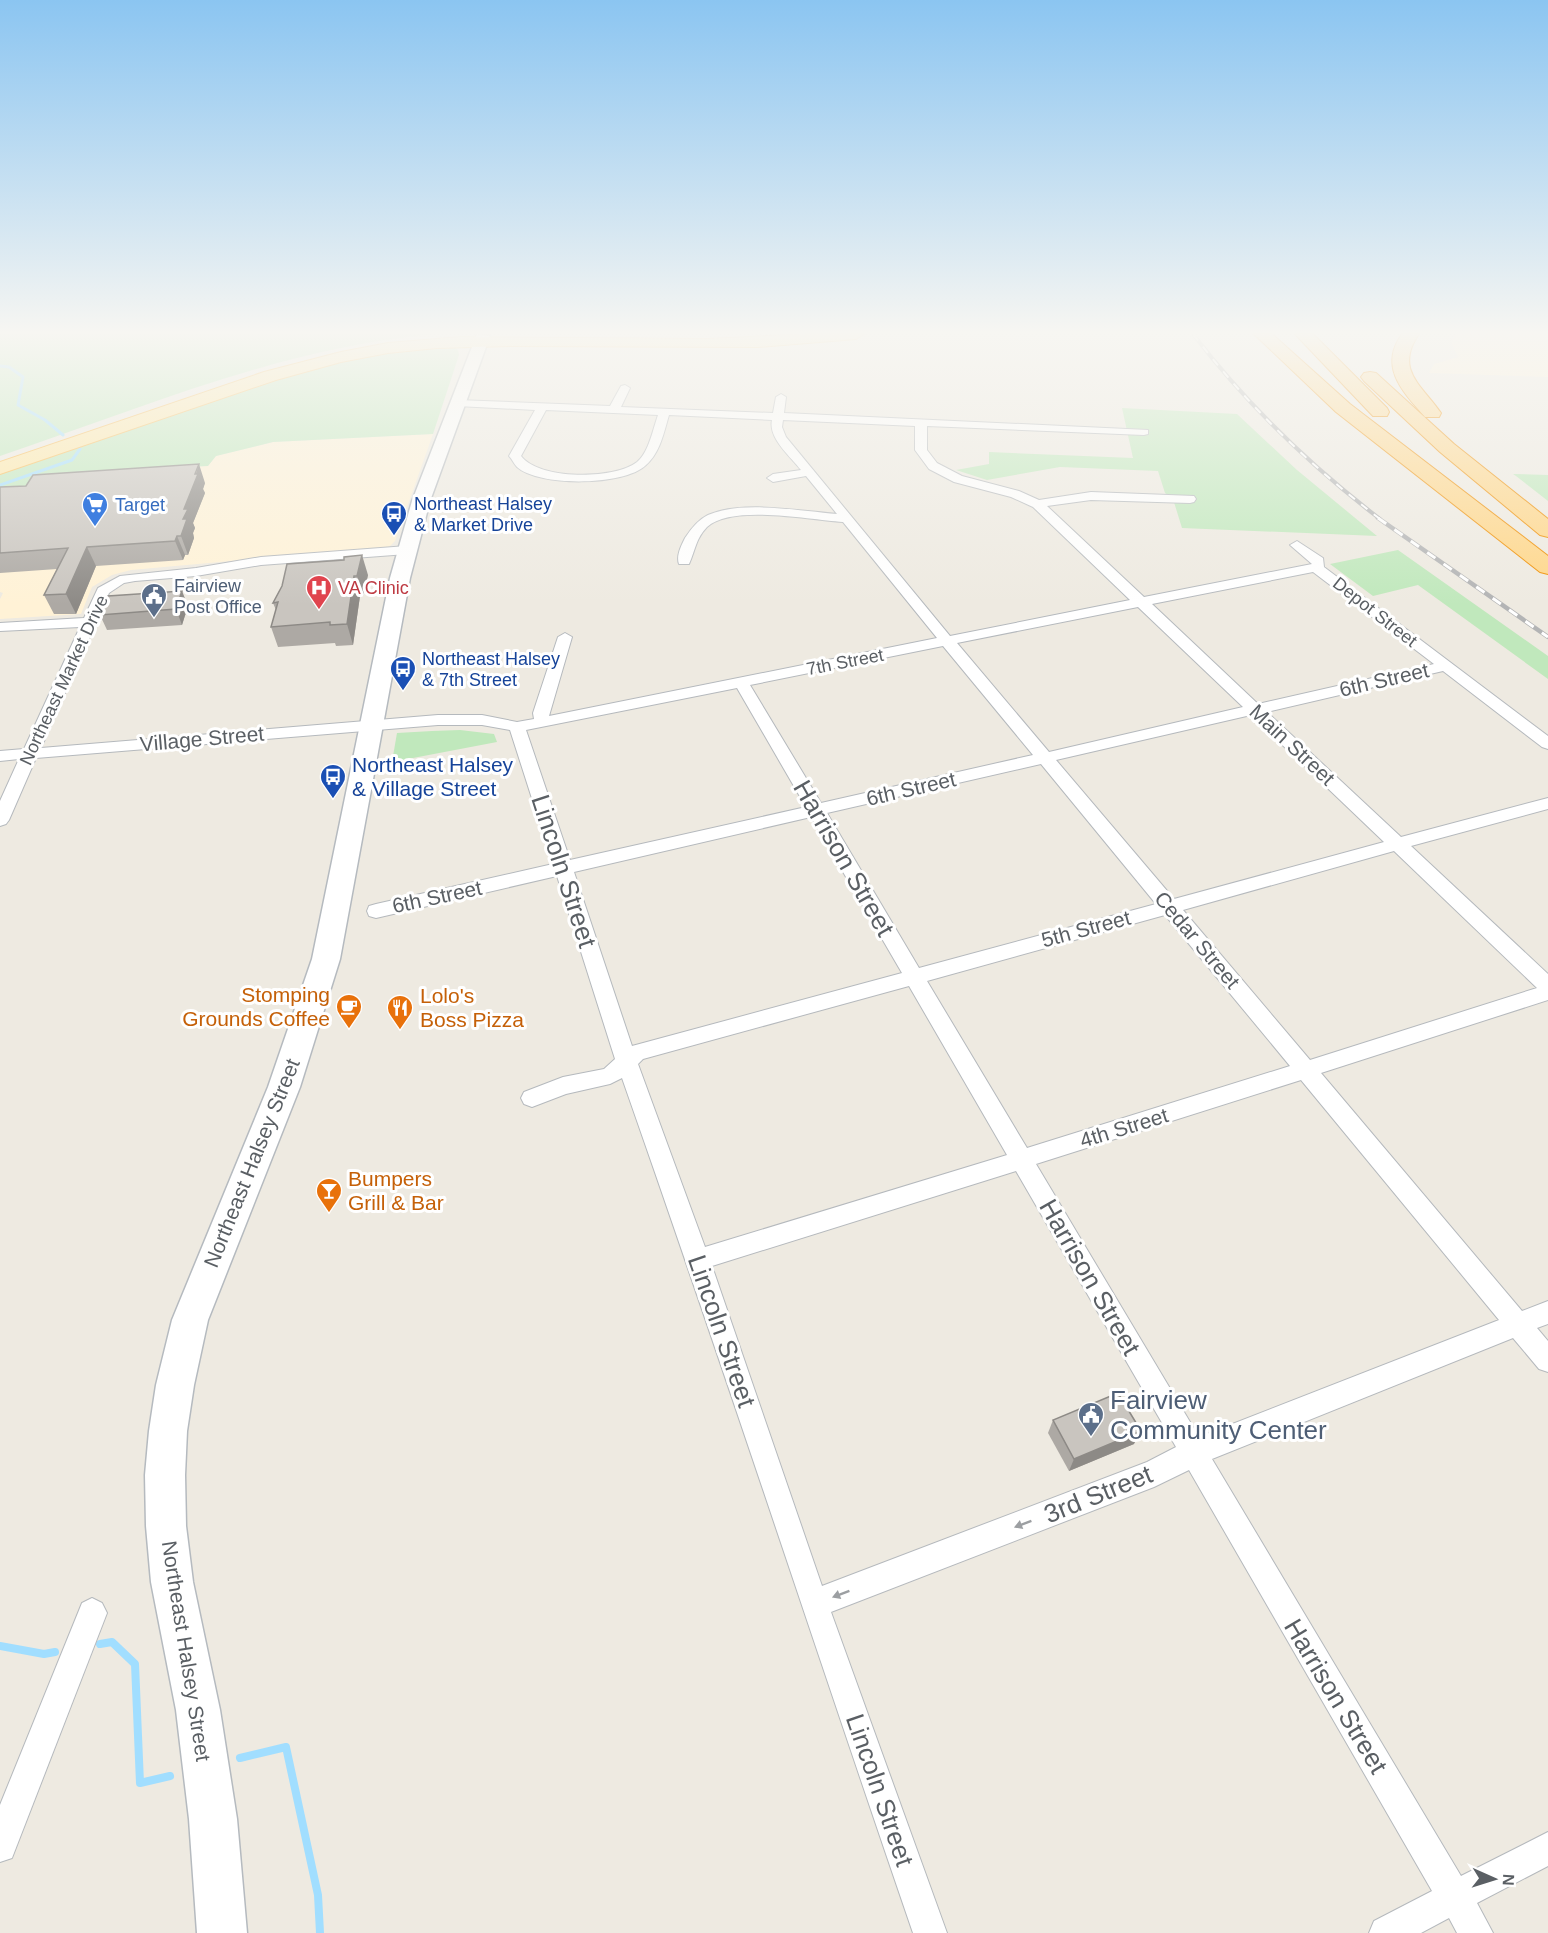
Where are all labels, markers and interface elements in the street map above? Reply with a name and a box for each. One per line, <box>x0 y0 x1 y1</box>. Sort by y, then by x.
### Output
supermarket icon: Target <box>80 490 110 528</box>
place label: Northeast Halsey & Market Drive <box>414 494 552 535</box>
place label: Target <box>115 495 165 515</box>
bus stop icon: Northeast Halsey & Market Drive <box>379 499 409 537</box>
hospital icon: VA Clinic <box>304 573 334 611</box>
street label: Depot Street <box>1329 573 1421 651</box>
place label: Fairview Post Office <box>174 576 262 617</box>
place label: VA Clinic <box>338 578 409 598</box>
public building icon: Fairview Post Office <box>139 581 169 619</box>
street label: Northeast Market Drive <box>16 592 112 768</box>
street label: 7th Street <box>805 645 885 679</box>
place label: Northeast Halsey & 7th Street <box>422 649 560 690</box>
bus stop icon: Northeast Halsey & 7th Street <box>388 654 418 692</box>
street label: 6th Street <box>1337 658 1431 701</box>
street label: Main Street <box>1245 700 1340 790</box>
street label: Village Street <box>139 722 265 755</box>
place label: Northeast Halsey & Village Street <box>352 753 514 800</box>
bus stop icon: Northeast Halsey & Village Street <box>318 762 348 800</box>
street label: 6th Street <box>864 767 958 810</box>
street label: Harrison Street <box>787 775 901 942</box>
street label: Lincoln Street <box>525 791 603 952</box>
street label: 6th Street <box>390 876 484 917</box>
street label: Cedar Street <box>1150 887 1245 993</box>
street label: 5th Street <box>1039 906 1133 951</box>
place label: Stomping Grounds Coffee <box>182 983 330 1030</box>
place label: Lolo's Boss Pizza <box>420 984 524 1031</box>
cafe icon: Stomping Grounds Coffee <box>334 992 364 1030</box>
restaurant icon: Lolo's Boss Pizza <box>385 993 415 1031</box>
street label: Northeast Halsey Street <box>199 1055 304 1270</box>
street label: 4th Street <box>1077 1103 1171 1152</box>
place label: Bumpers Grill & Bar <box>348 1167 444 1214</box>
bar icon: Bumpers Grill & Bar <box>314 1176 344 1214</box>
street label: Harrison Street <box>1033 1194 1147 1361</box>
street label: Lincoln Street <box>682 1251 762 1412</box>
place label: Fairview Community Center <box>1110 1385 1327 1445</box>
public building icon: Fairview Community Center <box>1076 1400 1106 1438</box>
street label: 3rd Street <box>1039 1458 1157 1529</box>
one-way arrow <box>1014 1519 1032 1529</box>
street label: Northeast Halsey Street <box>158 1539 215 1763</box>
one-way arrow <box>832 1590 850 1599</box>
street label: Harrison Street <box>1278 1613 1394 1779</box>
street label: Lincoln Street <box>840 1710 920 1871</box>
north arrow <box>1464 1849 1524 1909</box>
text: N <box>1500 1874 1517 1886</box>

